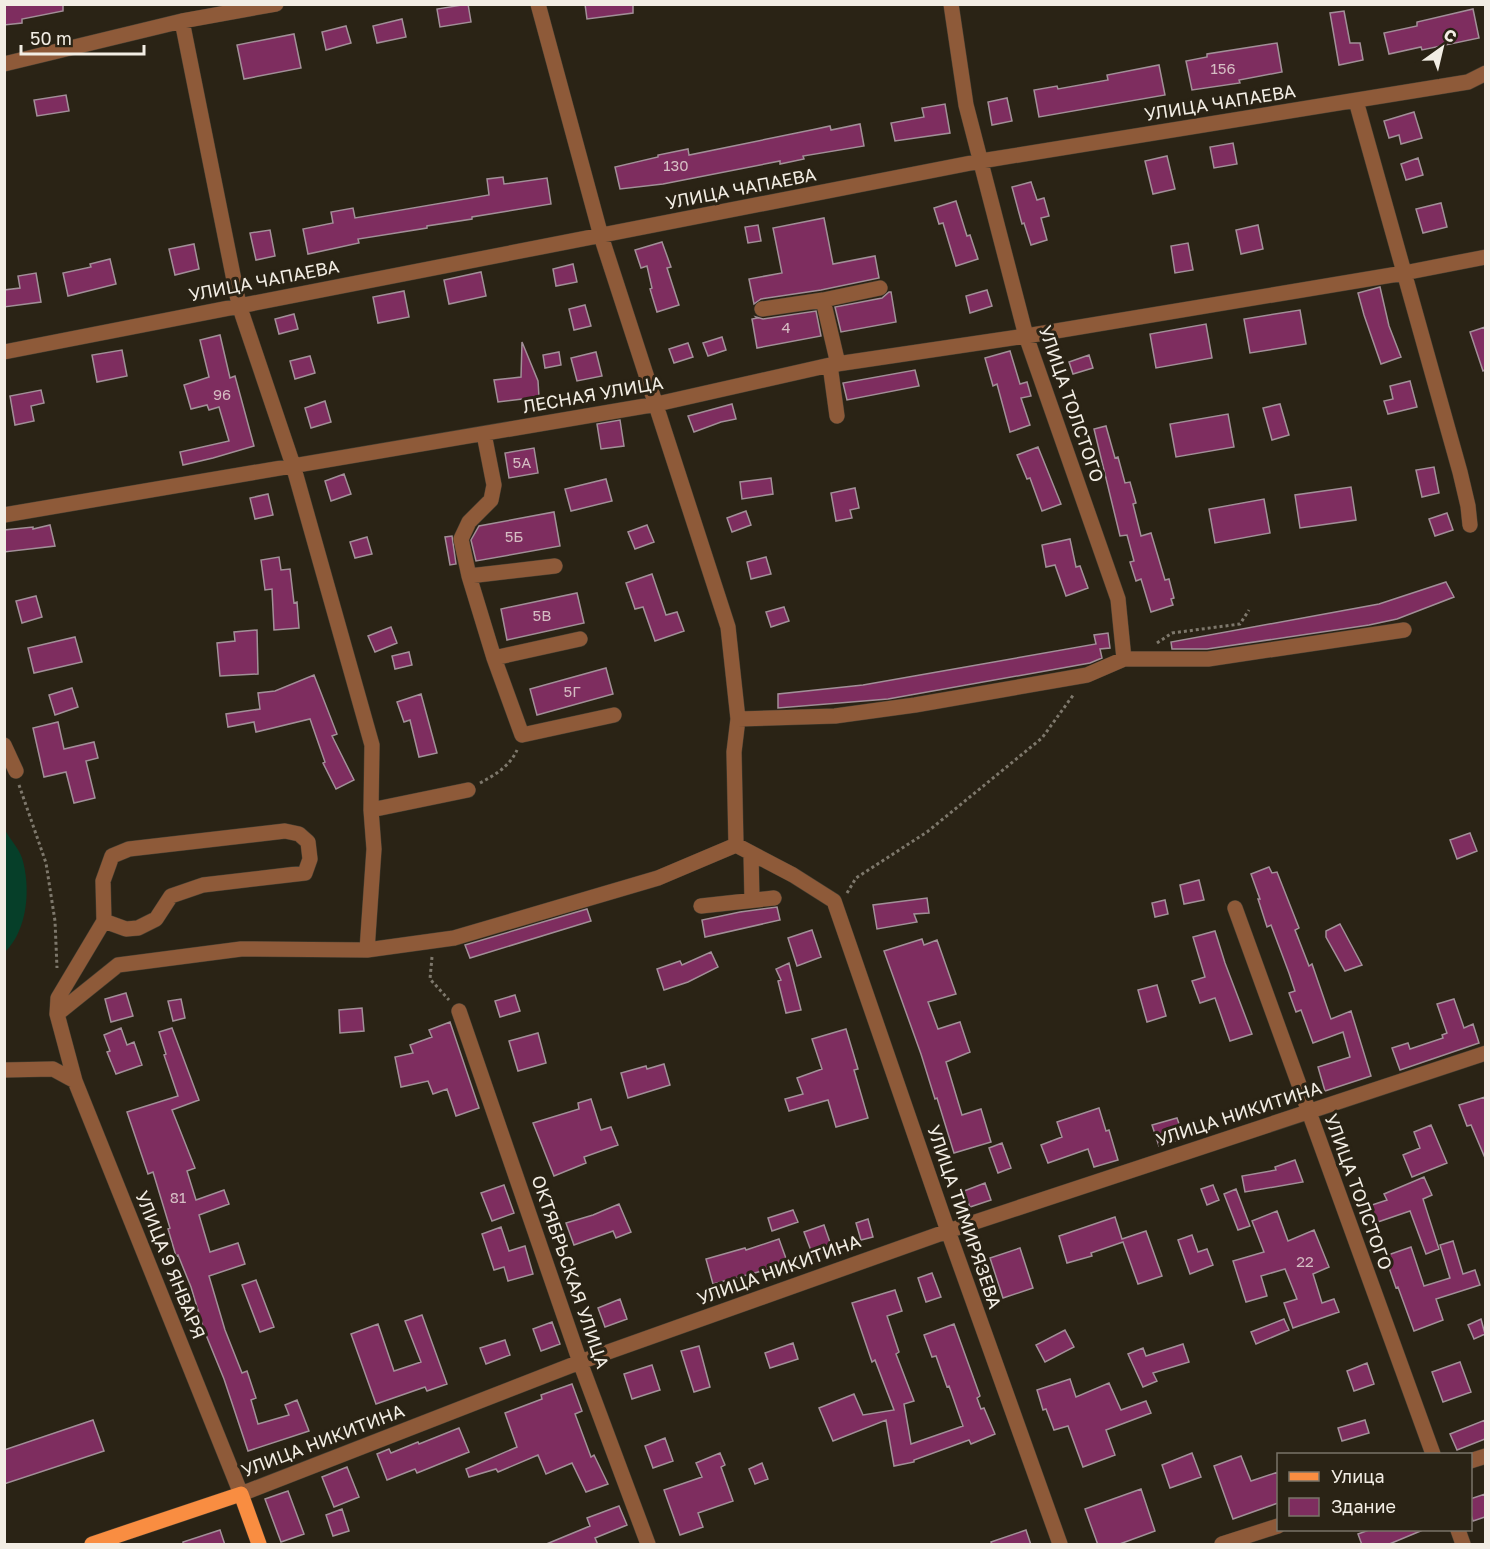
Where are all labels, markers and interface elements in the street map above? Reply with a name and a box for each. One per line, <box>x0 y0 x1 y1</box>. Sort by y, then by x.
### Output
scale bar <box>21 18 144 56</box>
north arrow <box>1412 18 1472 78</box>
text: С <box>1440 24 1461 47</box>
text: 50 m <box>30 27 72 49</box>
house number: 156 <box>1210 59 1236 77</box>
street label: УЛИЦА ЧАПАЕВА <box>1143 79 1297 125</box>
house number: 130 <box>663 156 689 174</box>
street label: УЛИЦА ЧАПАЕВА <box>664 163 818 213</box>
street label: УЛИЦА ЧАПАЕВА <box>187 255 341 305</box>
house number: 4 <box>781 318 791 336</box>
street label: УЛИЦА ТОЛСТОГО <box>1035 322 1109 485</box>
street label: ЛЕСНАЯ УЛИЦА <box>521 371 665 417</box>
house number: 96 <box>213 385 231 403</box>
house number: 5А <box>513 453 531 471</box>
house number: 5Б <box>505 527 523 545</box>
house number: 5В <box>533 606 551 624</box>
house number: 5Г <box>563 682 581 700</box>
street label: УЛИЦА НИКИТИНА <box>1153 1076 1324 1150</box>
street label: УЛИЦА ТОЛСТОГО <box>1320 1111 1397 1273</box>
street label: УЛИЦА ТИМИРЯЗЕВА <box>923 1122 1007 1311</box>
street label: ОКТЯБРЬСКАЯ УЛИЦА <box>528 1172 614 1371</box>
street label: УЛИЦА 9 ЯНВАРЯ <box>131 1187 211 1342</box>
house number: 81 <box>170 1188 186 1206</box>
street label: УЛИЦА НИКИТИНА <box>694 1229 864 1309</box>
house number: 22 <box>1296 1252 1314 1270</box>
street label: УЛИЦА НИКИТИНА <box>238 1399 407 1481</box>
legend <box>1277 1453 1472 1531</box>
text: Улица <box>1331 1465 1385 1487</box>
text: Здание <box>1331 1495 1396 1517</box>

